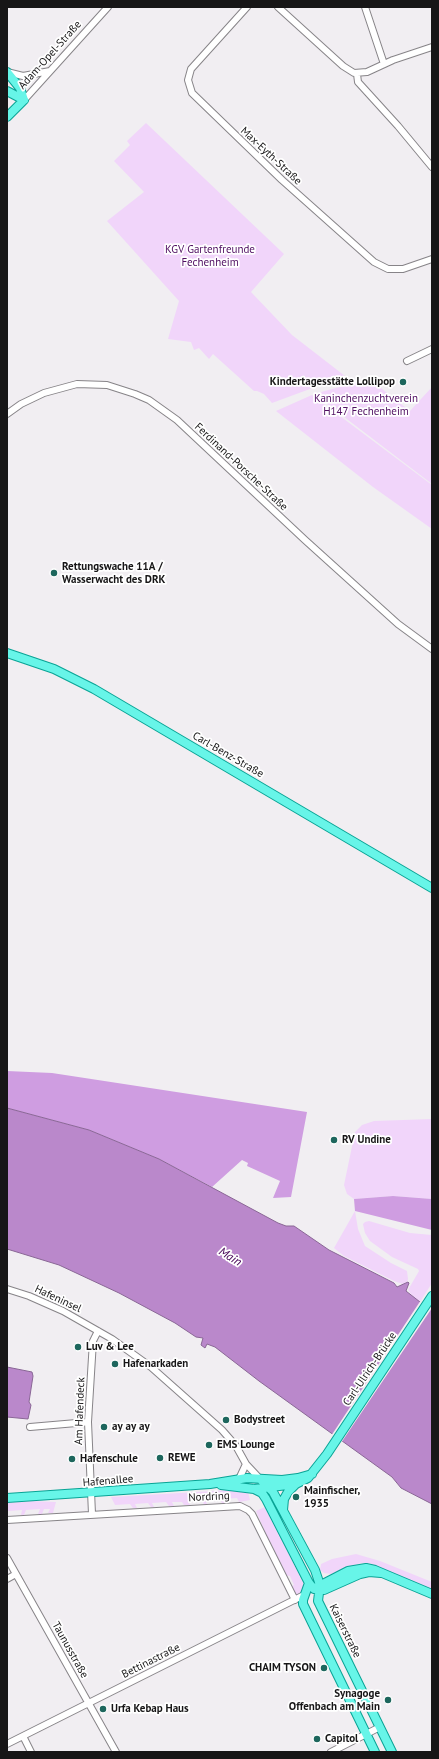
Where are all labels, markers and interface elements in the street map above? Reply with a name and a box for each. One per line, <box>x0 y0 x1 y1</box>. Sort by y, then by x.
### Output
street label: Adam-Opel-Straße <box>16 18 84 92</box>
street label: Max-Eyth-Straße <box>238 124 304 188</box>
park label: KGV Gartenfreunde Fechenheim <box>165 243 255 269</box>
place label: Kindertagesstätte Lollipop <box>270 375 395 389</box>
marker: Kindertagesstätte Lollipop <box>398 377 408 387</box>
park label: Kaninchenzuchtverein H147 Fechenheim <box>314 392 418 418</box>
street label: Ferdinand-Porsche-Straße <box>192 420 290 514</box>
place label: Rettungswache 11A / Wasserwacht des DRK <box>62 560 165 586</box>
marker: Rettungswache 11A / Wasserwacht des DRK <box>49 568 59 578</box>
street label: Carl-Benz-Straße <box>190 729 266 781</box>
place label: RV Undine <box>342 1133 391 1147</box>
marker: RV Undine <box>329 1135 339 1145</box>
water label: Main <box>216 1244 244 1270</box>
street label: Hafeninsel <box>32 1282 84 1316</box>
street label: Carl-Ulrich-Brücke <box>340 1330 400 1408</box>
place label: Luv & Lee <box>86 1340 134 1354</box>
marker: Luv & Lee <box>73 1342 83 1352</box>
place label: Hafenarkaden <box>123 1357 188 1371</box>
marker: Hafenarkaden <box>110 1359 120 1369</box>
street label: Am Hafendeck <box>72 1377 88 1445</box>
place label: Bodystreet <box>234 1413 285 1427</box>
marker: Bodystreet <box>221 1415 231 1425</box>
place label: ay ay ay <box>112 1420 150 1434</box>
marker: ay ay ay <box>99 1422 109 1432</box>
place label: EMS Lounge <box>217 1438 275 1452</box>
marker: EMS Lounge <box>204 1440 214 1450</box>
place label: REWE <box>168 1451 196 1465</box>
place label: Hafenschule <box>80 1452 138 1466</box>
marker: REWE <box>155 1453 165 1463</box>
marker: Hafenschule <box>67 1454 77 1464</box>
street label: Hafenallee <box>82 1472 134 1490</box>
place label: Mainfischer, 1935 <box>304 1484 360 1510</box>
street label: Nordring <box>188 1489 230 1505</box>
marker: Mainfischer, 1935 <box>291 1492 301 1502</box>
street label: Kaiserstraße <box>326 1602 364 1660</box>
street label: Taunusstraße <box>49 1619 91 1681</box>
street label: Bettinastraße <box>120 1641 182 1681</box>
place label: CHAIM TYSON <box>249 1661 316 1675</box>
marker: CHAIM TYSON <box>319 1663 329 1673</box>
place label: Synagoge Offenbach am Main <box>289 1687 380 1713</box>
marker: Synagoge Offenbach am Main <box>383 1695 393 1705</box>
place label: Urfa Kebap Haus <box>111 1702 189 1716</box>
marker: Urfa Kebap Haus <box>98 1704 108 1714</box>
place label: Capitol <box>325 1732 358 1746</box>
marker: Capitol <box>312 1734 322 1744</box>

